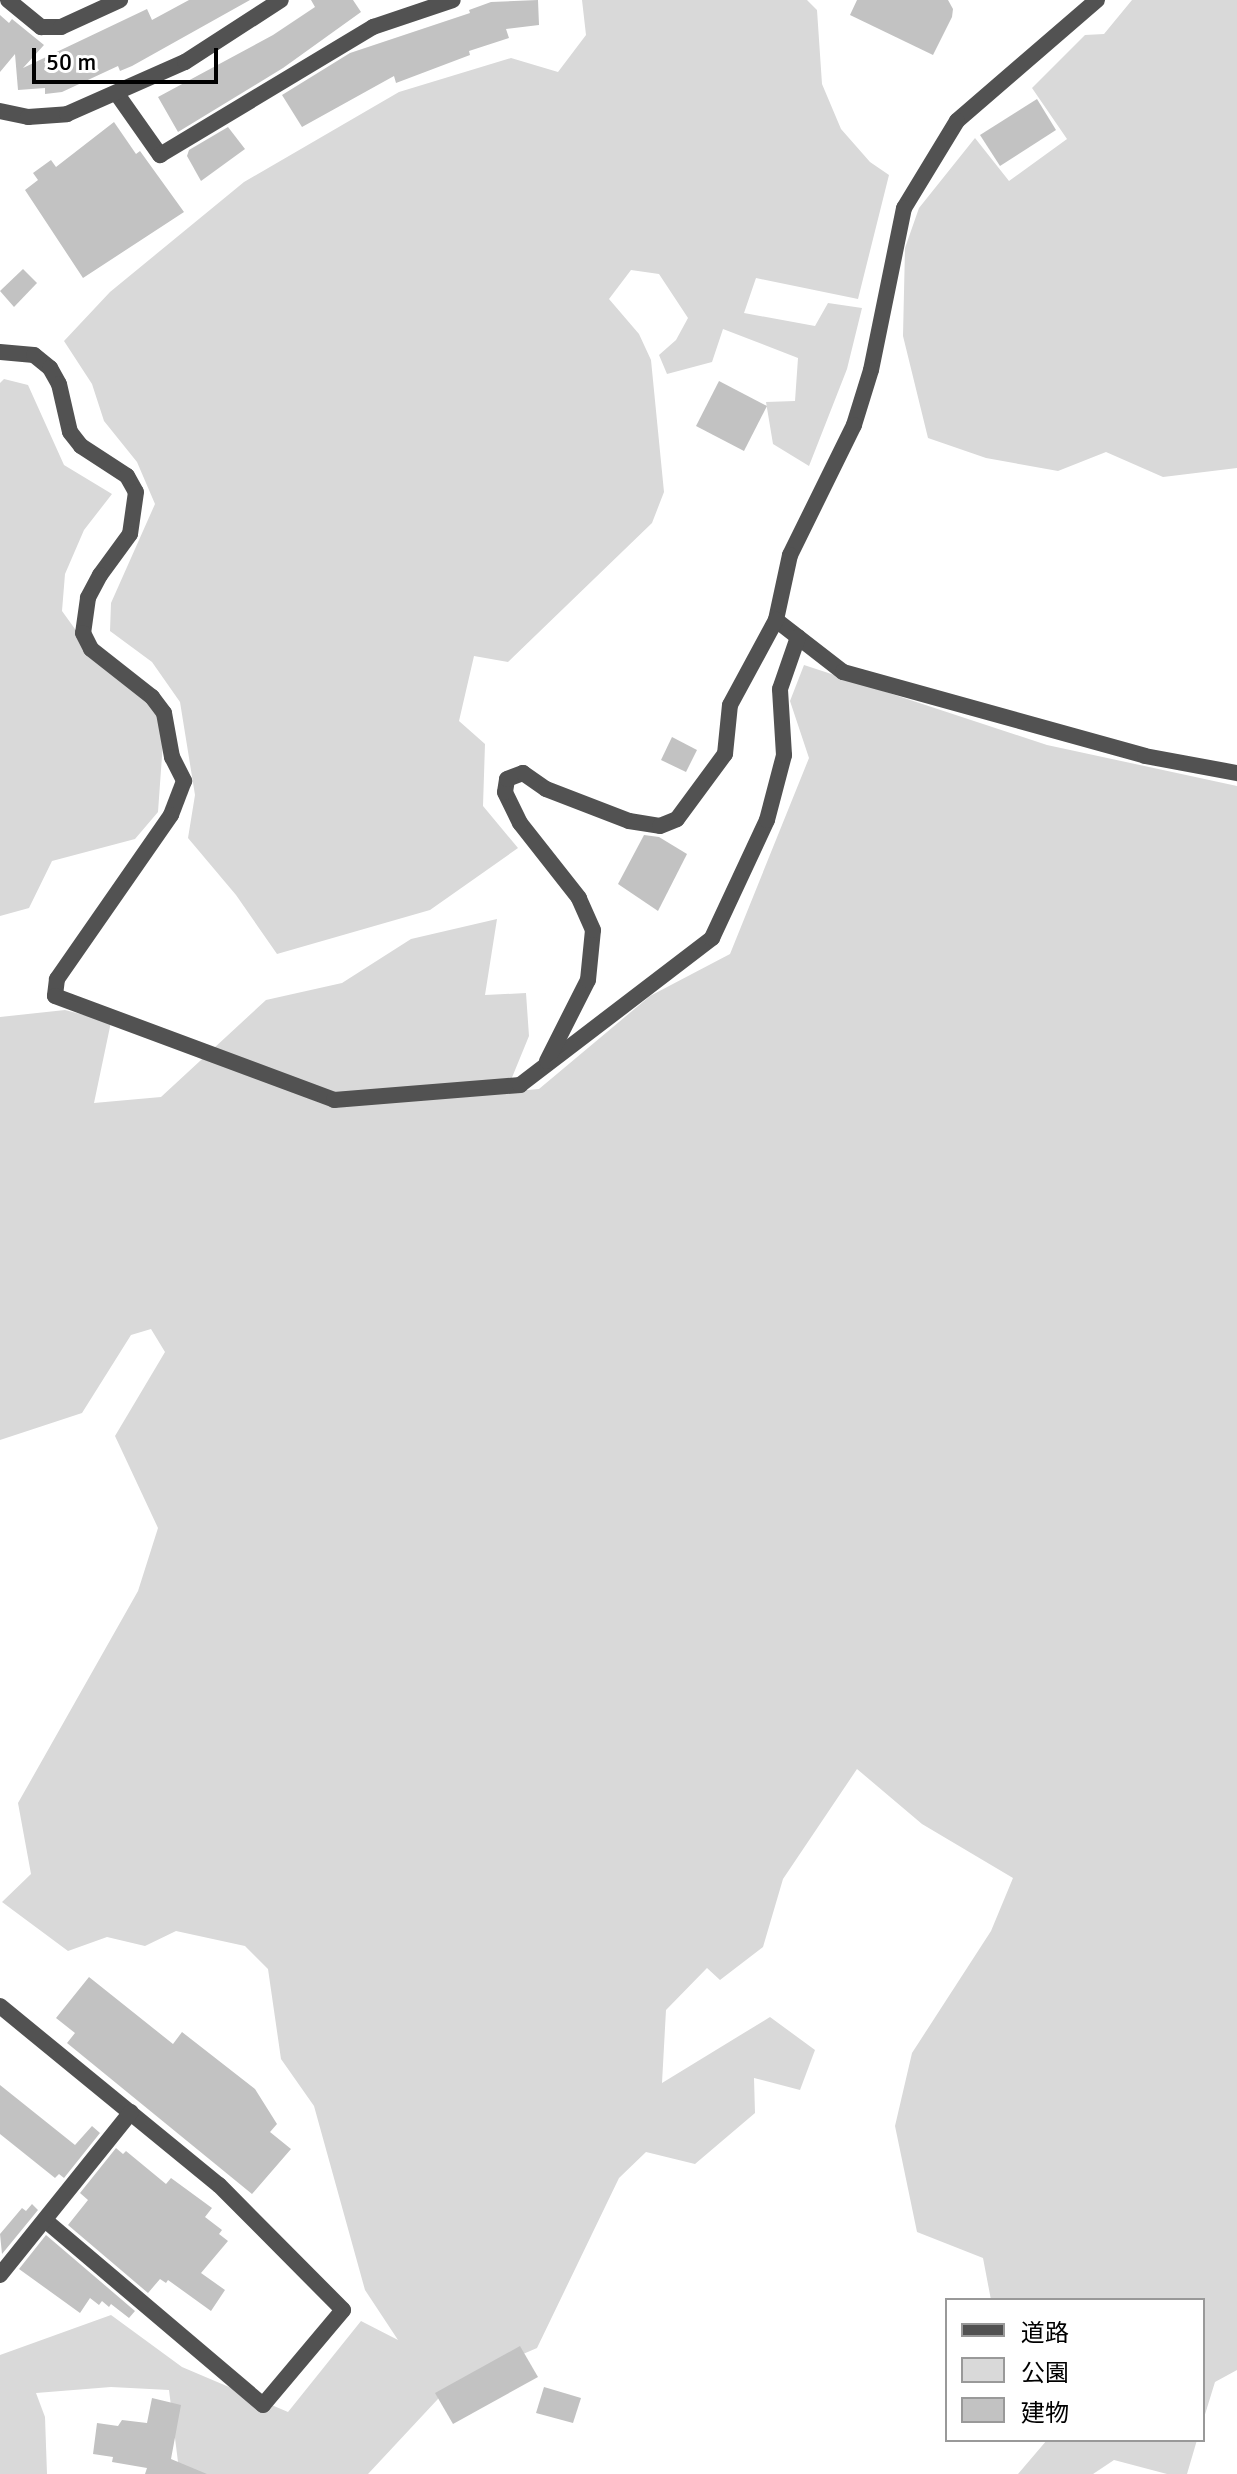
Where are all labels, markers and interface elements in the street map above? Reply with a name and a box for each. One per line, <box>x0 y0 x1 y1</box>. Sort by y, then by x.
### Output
scale bar <box>36 32 222 82</box>
text: 50 m <box>46 47 96 77</box>
legend <box>945 2298 1205 2442</box>
text: 道路 <box>1021 2318 1069 2348</box>
text: 公園 <box>1021 2358 1069 2388</box>
text: 建物 <box>1021 2398 1069 2428</box>

